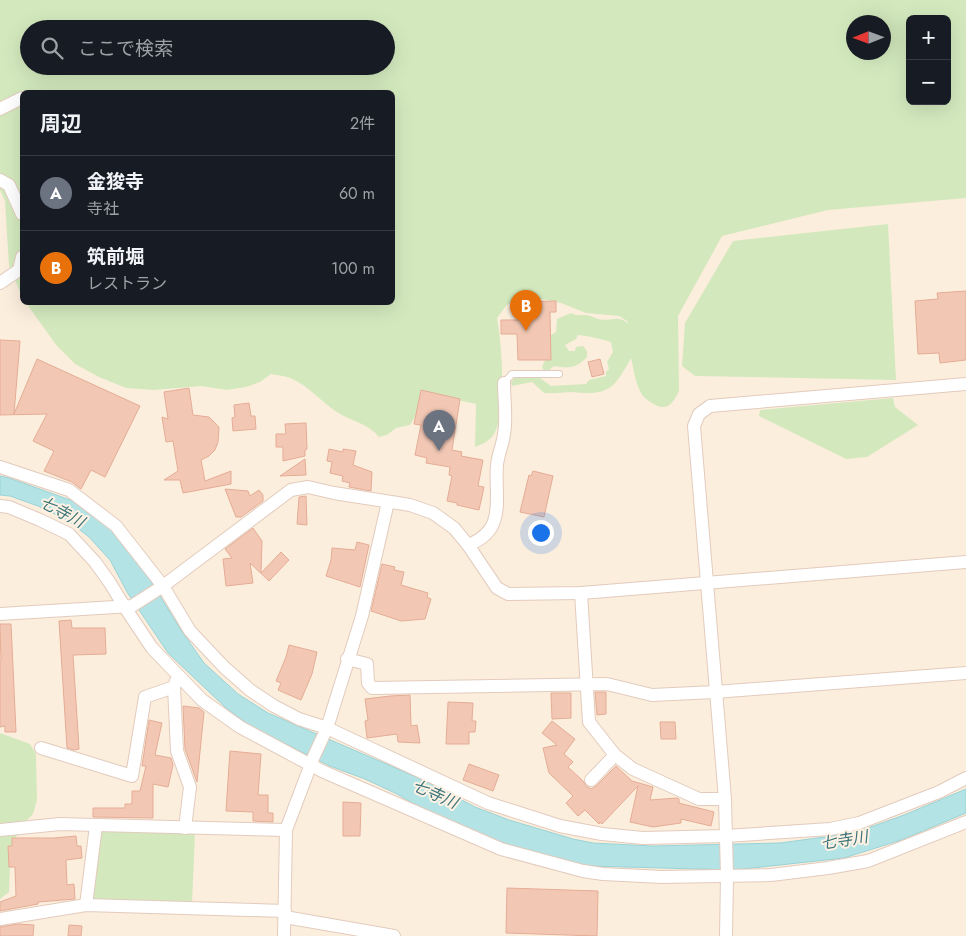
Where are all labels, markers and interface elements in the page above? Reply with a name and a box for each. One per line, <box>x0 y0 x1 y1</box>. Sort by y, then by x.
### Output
north arrow <box>846 15 891 60</box>
map controls <box>906 15 951 105</box>
button: + <box>906 15 951 60</box>
search box <box>20 20 395 75</box>
icon: search <box>38 34 66 62</box>
text: ここで検索 <box>78 35 173 62</box>
button: − <box>906 60 951 105</box>
text: 周辺 <box>40 109 82 139</box>
text: 2件 <box>350 112 375 135</box>
text: 金狻寺 <box>87 168 144 195</box>
text: A <box>50 182 62 205</box>
text: 60 m <box>339 182 375 205</box>
text: 寺社 <box>87 197 119 220</box>
text: 筑前堀 <box>87 243 144 270</box>
text: B <box>51 257 61 280</box>
text: 100 m <box>331 257 375 280</box>
text: レストラン <box>87 272 167 295</box>
pin: B <box>510 290 542 331</box>
pin: A <box>423 410 455 451</box>
water label: 七寺川 <box>35 491 90 534</box>
your location <box>528 520 554 546</box>
water label: 七寺川 <box>408 774 463 815</box>
water label: 七寺川 <box>818 825 871 855</box>

